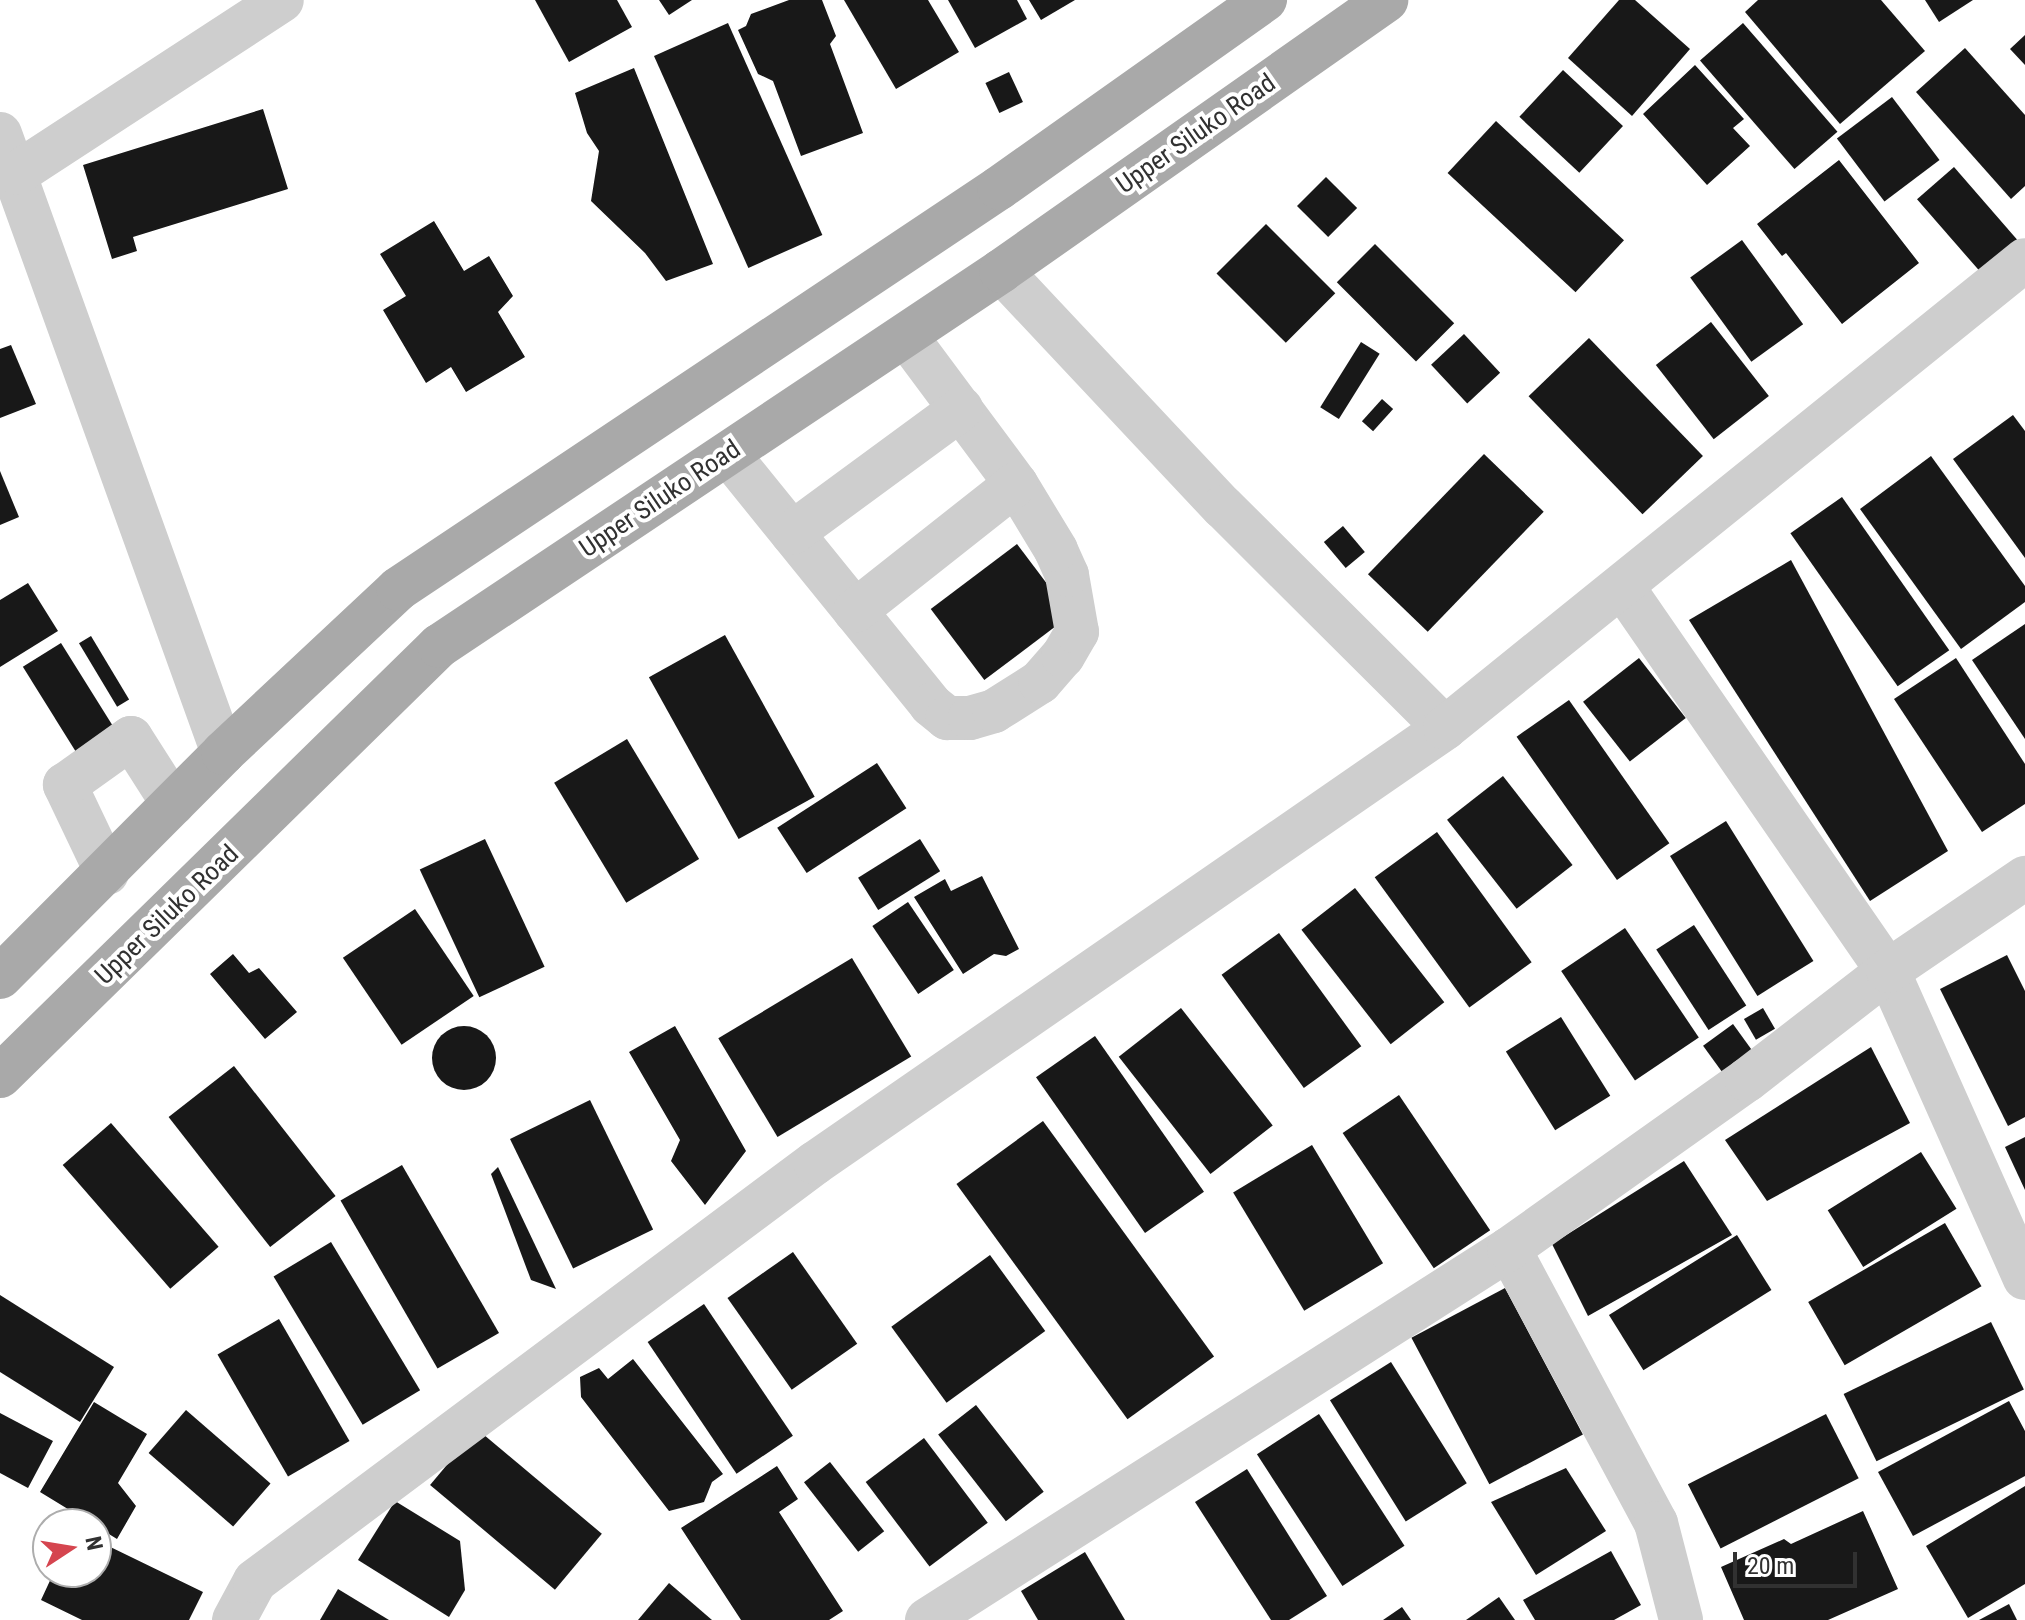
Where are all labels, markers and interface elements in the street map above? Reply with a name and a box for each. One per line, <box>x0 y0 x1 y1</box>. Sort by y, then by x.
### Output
street label: Upper Siluko Road <box>1110 68 1282 200</box>
street label: Upper Siluko Road <box>574 434 746 564</box>
street label: Upper Siluko Road <box>89 839 245 991</box>
north arrow <box>32 1508 112 1588</box>
text: N <box>80 1534 108 1553</box>
scale bar <box>1737 1536 1861 1586</box>
text: 20 m <box>1747 1552 1794 1580</box>

